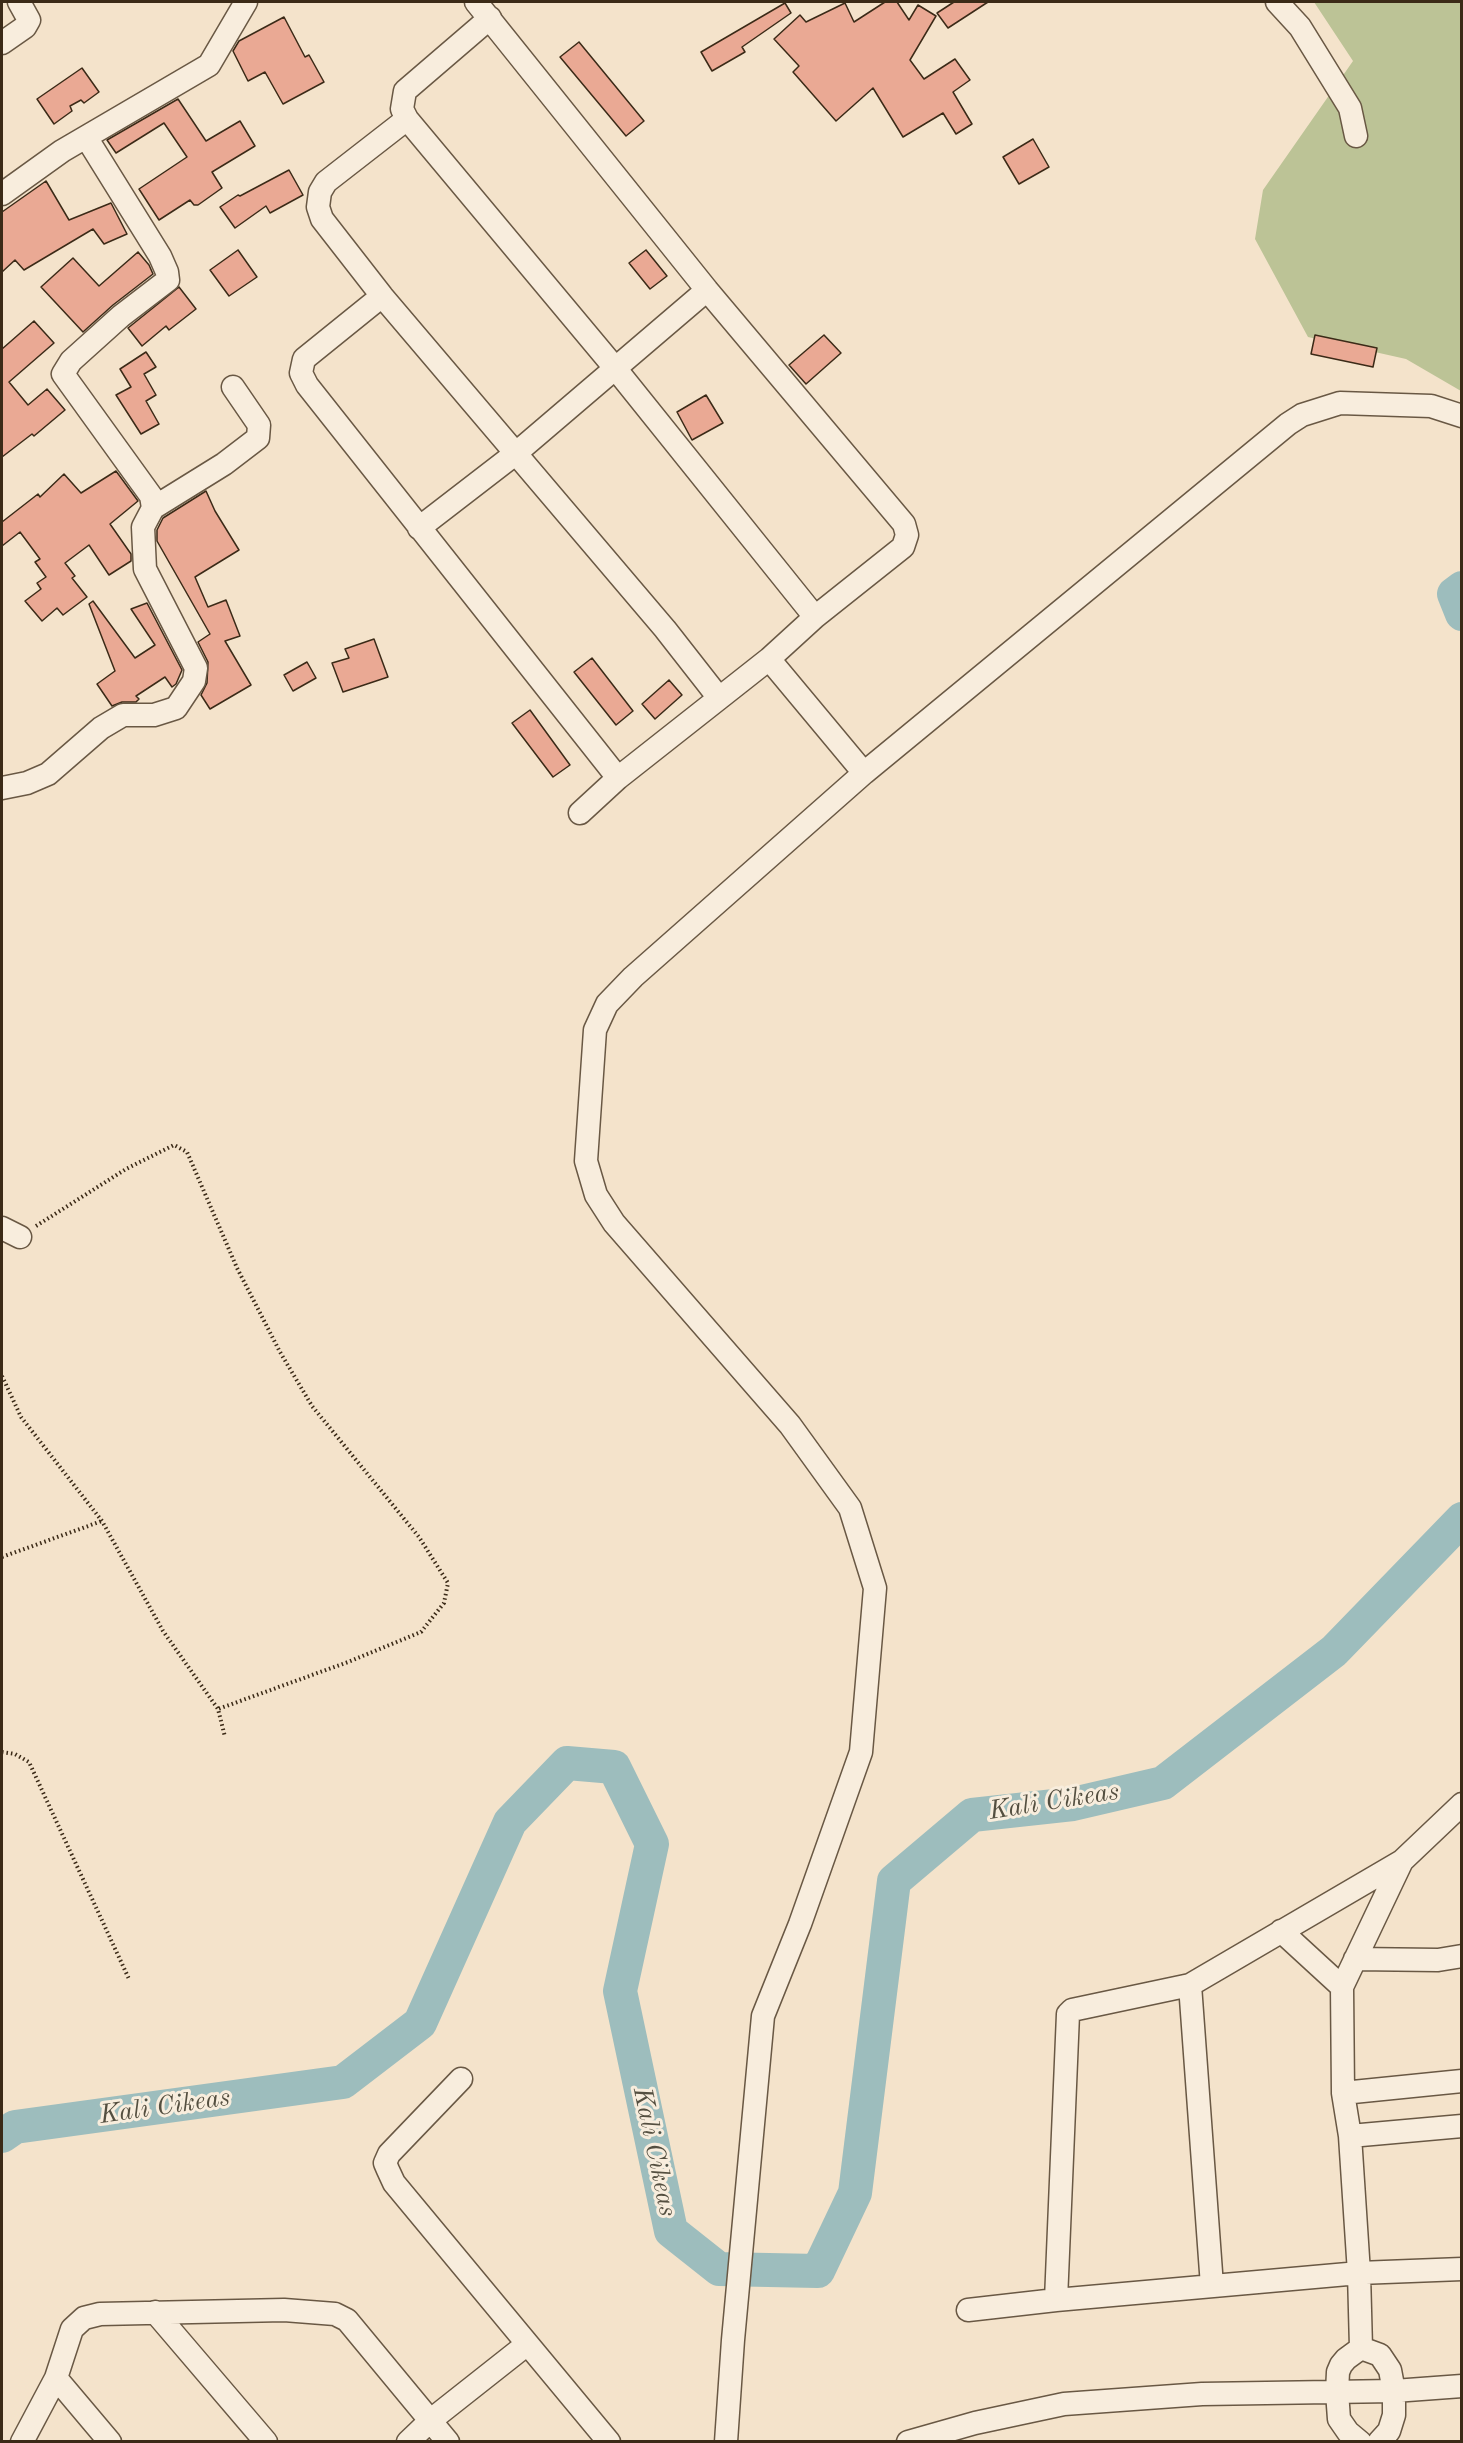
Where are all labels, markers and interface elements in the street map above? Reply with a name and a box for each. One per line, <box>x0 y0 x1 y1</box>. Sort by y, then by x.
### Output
water label: Kali Cikeas <box>987 1776 1121 1828</box>
water label: Kali Cikeas <box>98 2082 232 2132</box>
water label: Kali Cikeas <box>625 2084 683 2220</box>

